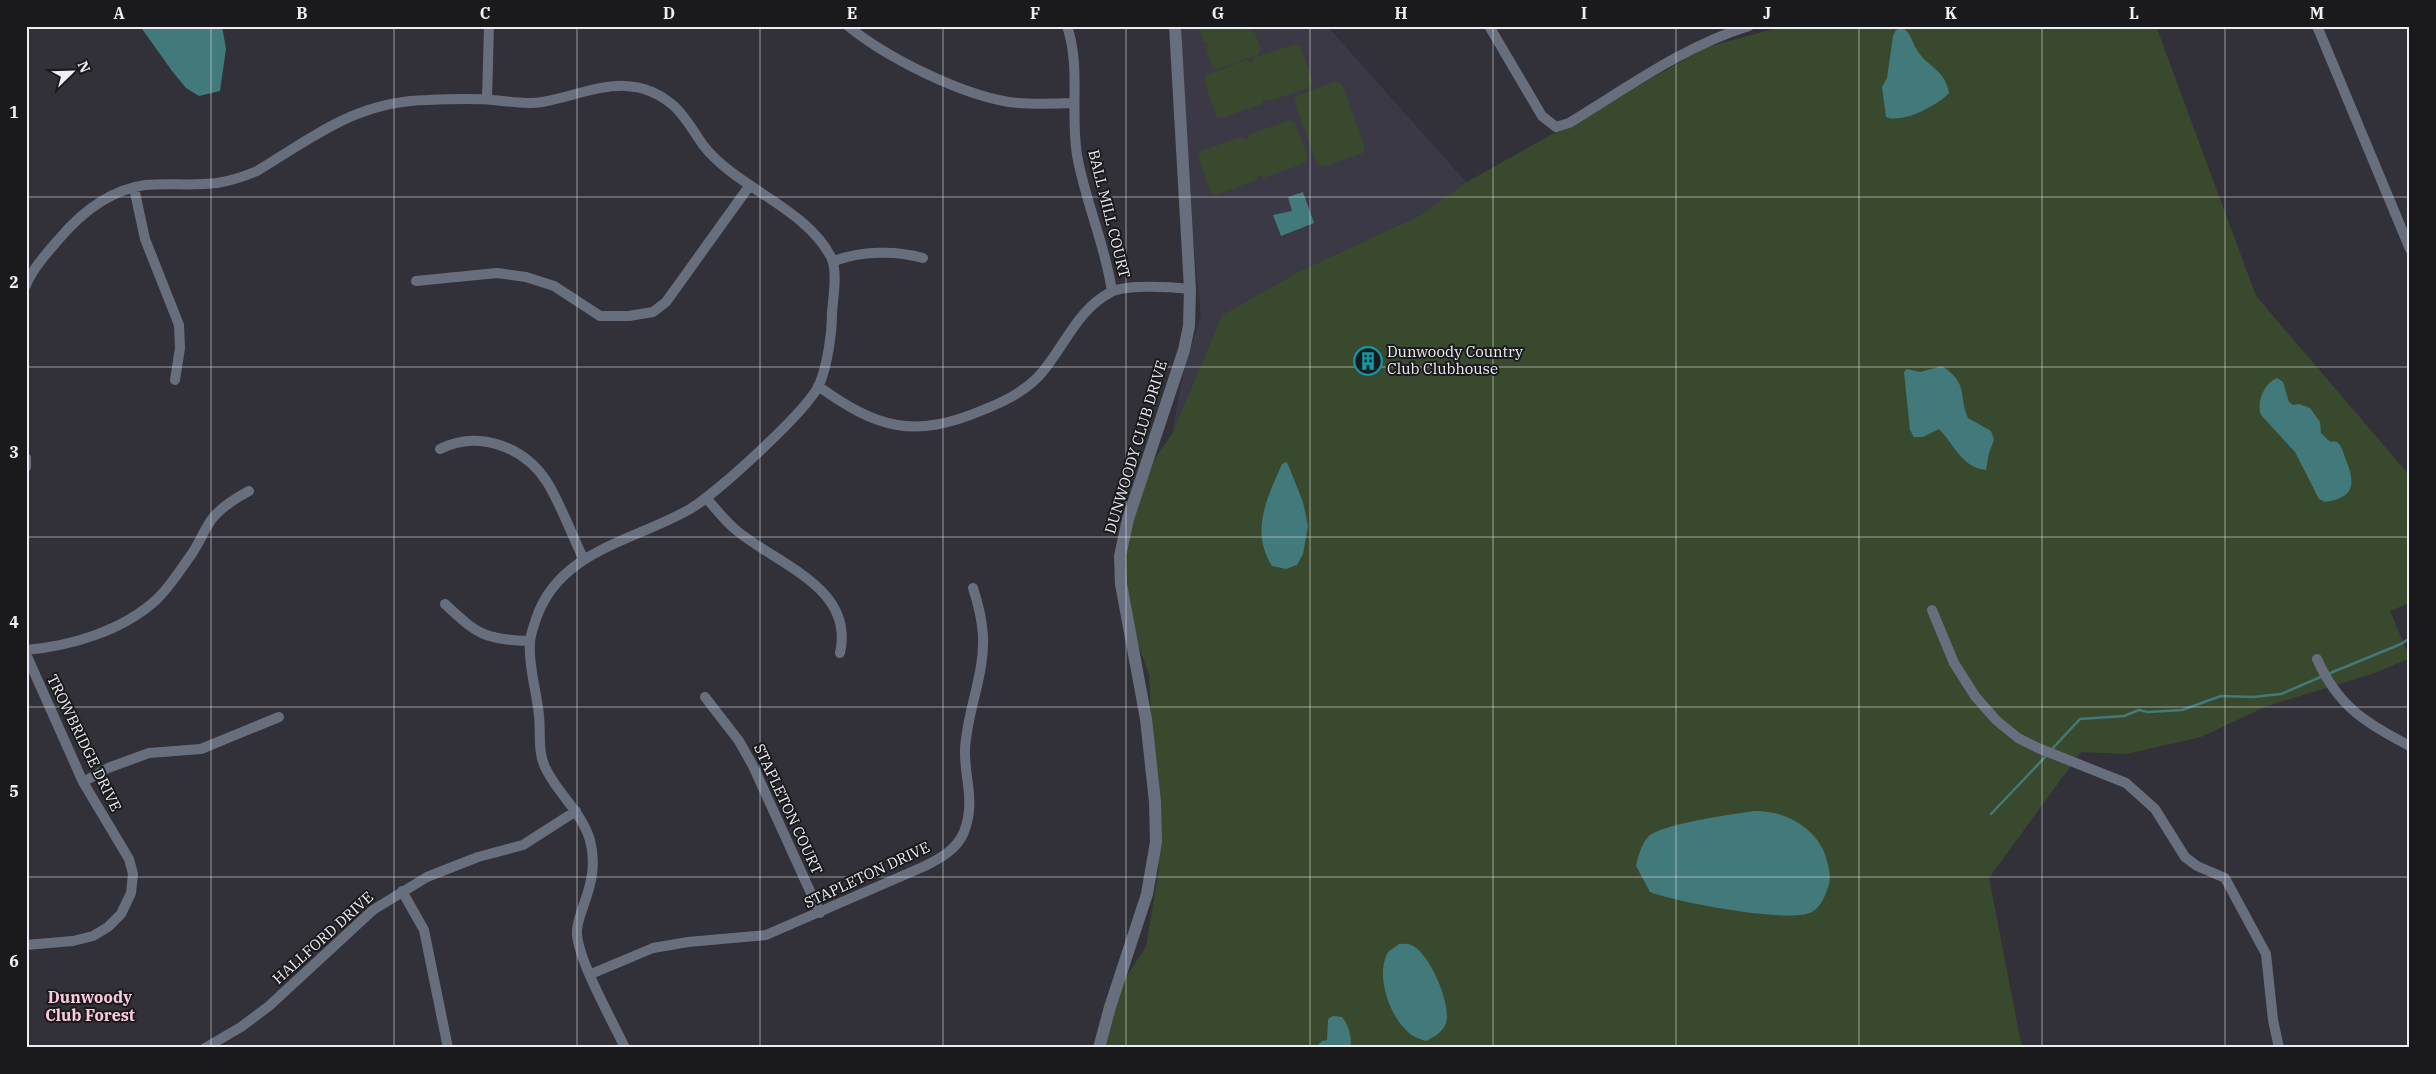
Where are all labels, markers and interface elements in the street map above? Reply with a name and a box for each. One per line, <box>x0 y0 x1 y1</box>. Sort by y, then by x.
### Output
text: A <box>113 3 125 23</box>
text: B <box>296 3 308 23</box>
text: C <box>480 3 490 23</box>
text: D <box>663 3 675 23</box>
text: E <box>847 3 857 23</box>
text: F <box>1030 3 1040 23</box>
text: G <box>1212 3 1224 23</box>
text: H <box>1395 3 1408 23</box>
text: I <box>1581 3 1587 23</box>
text: J <box>1763 3 1771 23</box>
text: K <box>1945 3 1958 23</box>
text: L <box>2129 3 2139 23</box>
text: M <box>2310 3 2324 23</box>
north arrow <box>48 48 98 98</box>
text: N <box>74 58 94 76</box>
text: 1 <box>9 102 19 122</box>
street label: BALL MILL COURT <box>1084 148 1135 280</box>
text: 2 <box>9 272 19 292</box>
place label: Dunwoody Country Club Clubhouse <box>1387 342 1523 378</box>
building icon: Dunwoody Country Club Clubhouse <box>1353 346 1383 376</box>
street label: DUNWOODY CLUB DRIVE <box>1100 358 1171 536</box>
text: 3 <box>9 442 19 462</box>
text: 4 <box>9 612 19 632</box>
street label: TROWBRIDGE DRIVE <box>43 671 126 814</box>
street label: STAPLETON COURT <box>750 740 827 877</box>
text: 5 <box>9 781 19 801</box>
street label: STAPLETON DRIVE <box>801 837 933 912</box>
street label: HALLFORD DRIVE <box>268 887 377 988</box>
text: 6 <box>9 951 19 971</box>
district label: Dunwoody Club Forest <box>45 987 135 1025</box>

